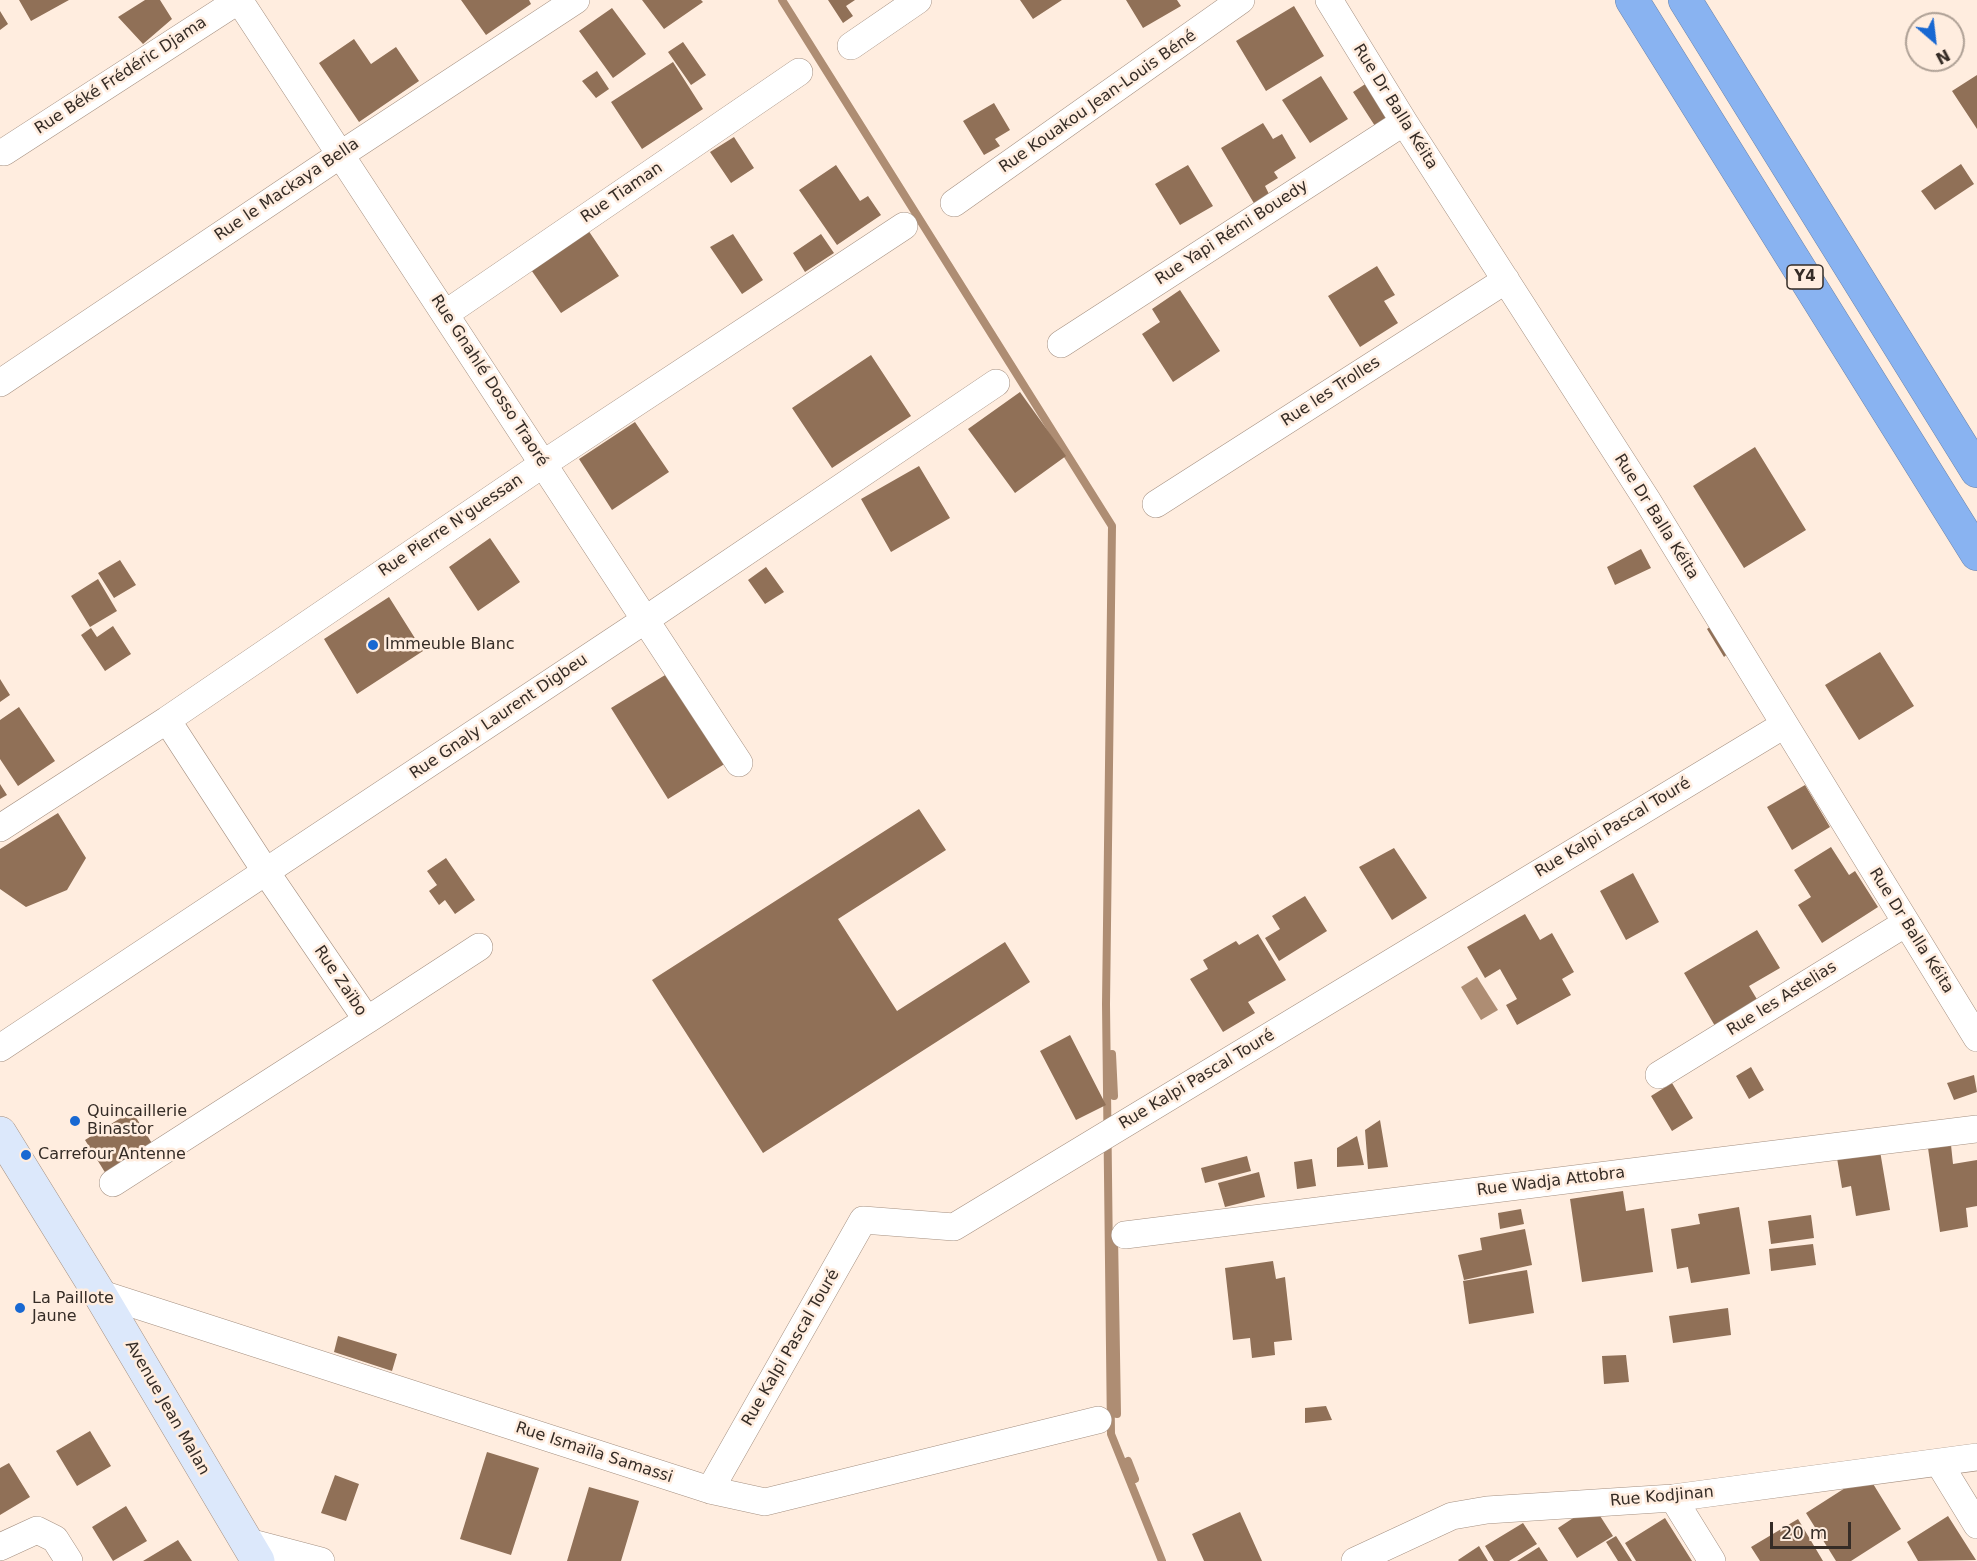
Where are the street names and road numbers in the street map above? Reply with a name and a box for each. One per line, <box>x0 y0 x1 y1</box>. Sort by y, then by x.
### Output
street label: Rue Béké Frédéric Djama <box>32 13 210 139</box>
street label: Rue Kouakou Jean-Louis Béné <box>996 26 1200 178</box>
street label: Rue Dr Balla Kéita <box>1349 41 1441 173</box>
street label: Rue le Mackaya Bella <box>211 135 363 245</box>
street label: Rue Tiaman <box>577 159 667 227</box>
street label: Rue Yapi Rémi Bouedy <box>1152 176 1312 290</box>
road number: Y4 <box>1787 265 1823 289</box>
street label: Rue Gnahlé Dosso Traoré <box>426 292 552 470</box>
street label: Rue les Trolles <box>1278 353 1384 431</box>
street label: Rue Dr Balla Kéita <box>1610 451 1702 583</box>
street label: Rue Pierre N'guessan <box>375 471 527 581</box>
street label: Rue Gnaly Laurent Digbeu <box>406 650 592 784</box>
street label: Rue Kalpi Pascal Touré <box>1532 774 1694 882</box>
street label: Rue Dr Balla Kéita <box>1865 865 1957 997</box>
street label: Rue Zaïbo <box>309 942 371 1020</box>
street label: Rue les Astelias <box>1724 958 1840 1040</box>
street label: Rue Kalpi Pascal Touré <box>1116 1026 1278 1134</box>
street label: Rue Wadja Attobra <box>1476 1163 1626 1201</box>
street label: Rue Kalpi Pascal Touré <box>738 1266 844 1430</box>
street label: Avenue Jean Malan <box>121 1337 213 1479</box>
street label: Rue Ismaïla Samassi <box>513 1419 675 1487</box>
street label: Rue Kodjinan <box>1609 1483 1715 1511</box>

